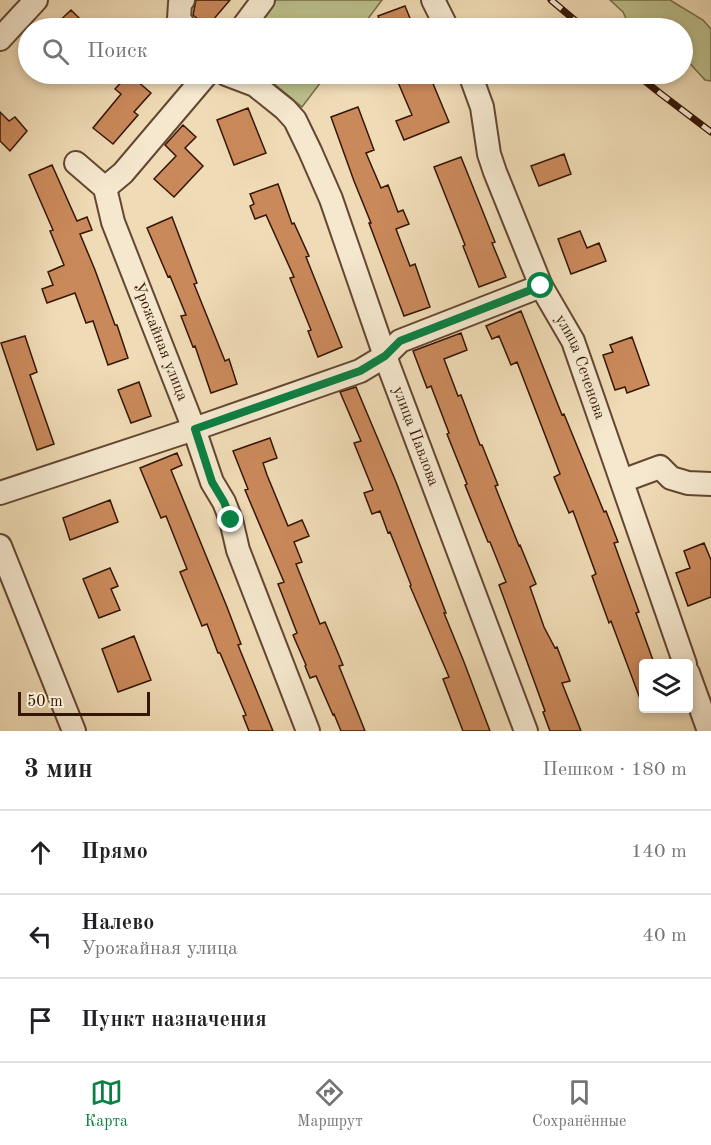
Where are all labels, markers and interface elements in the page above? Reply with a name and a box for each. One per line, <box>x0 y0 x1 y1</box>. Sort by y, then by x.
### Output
search box <box>18 18 693 84</box>
icon: search <box>39 35 72 68</box>
text: Поиск <box>87 40 148 62</box>
route start <box>527 272 553 298</box>
street label: Урожайная улица <box>130 280 190 403</box>
street label: улица Сеченова <box>552 312 608 422</box>
street label: улица Павлова <box>389 384 441 489</box>
route end <box>217 506 243 532</box>
map controls <box>639 659 693 713</box>
button: layers <box>639 659 693 713</box>
scale bar <box>18 689 150 716</box>
text: 50 m <box>27 694 63 710</box>
text: 3 мин <box>24 757 93 783</box>
text: Пешком · 180 m <box>542 760 687 780</box>
icon: ahead <box>24 836 57 869</box>
text: Прямо <box>81 841 148 863</box>
text: 140 m <box>631 842 687 862</box>
text: Налево <box>81 912 154 934</box>
icon: left <box>24 920 57 953</box>
text: 40 m <box>642 926 687 946</box>
text: Урожайная улица <box>81 939 238 959</box>
icon: arrive <box>24 1004 57 1037</box>
text: Пункт назначения <box>81 1009 267 1031</box>
tab: Карта <box>85 1076 128 1132</box>
tab: Маршрут <box>297 1076 363 1132</box>
tab: Сохранённые <box>532 1076 626 1132</box>

